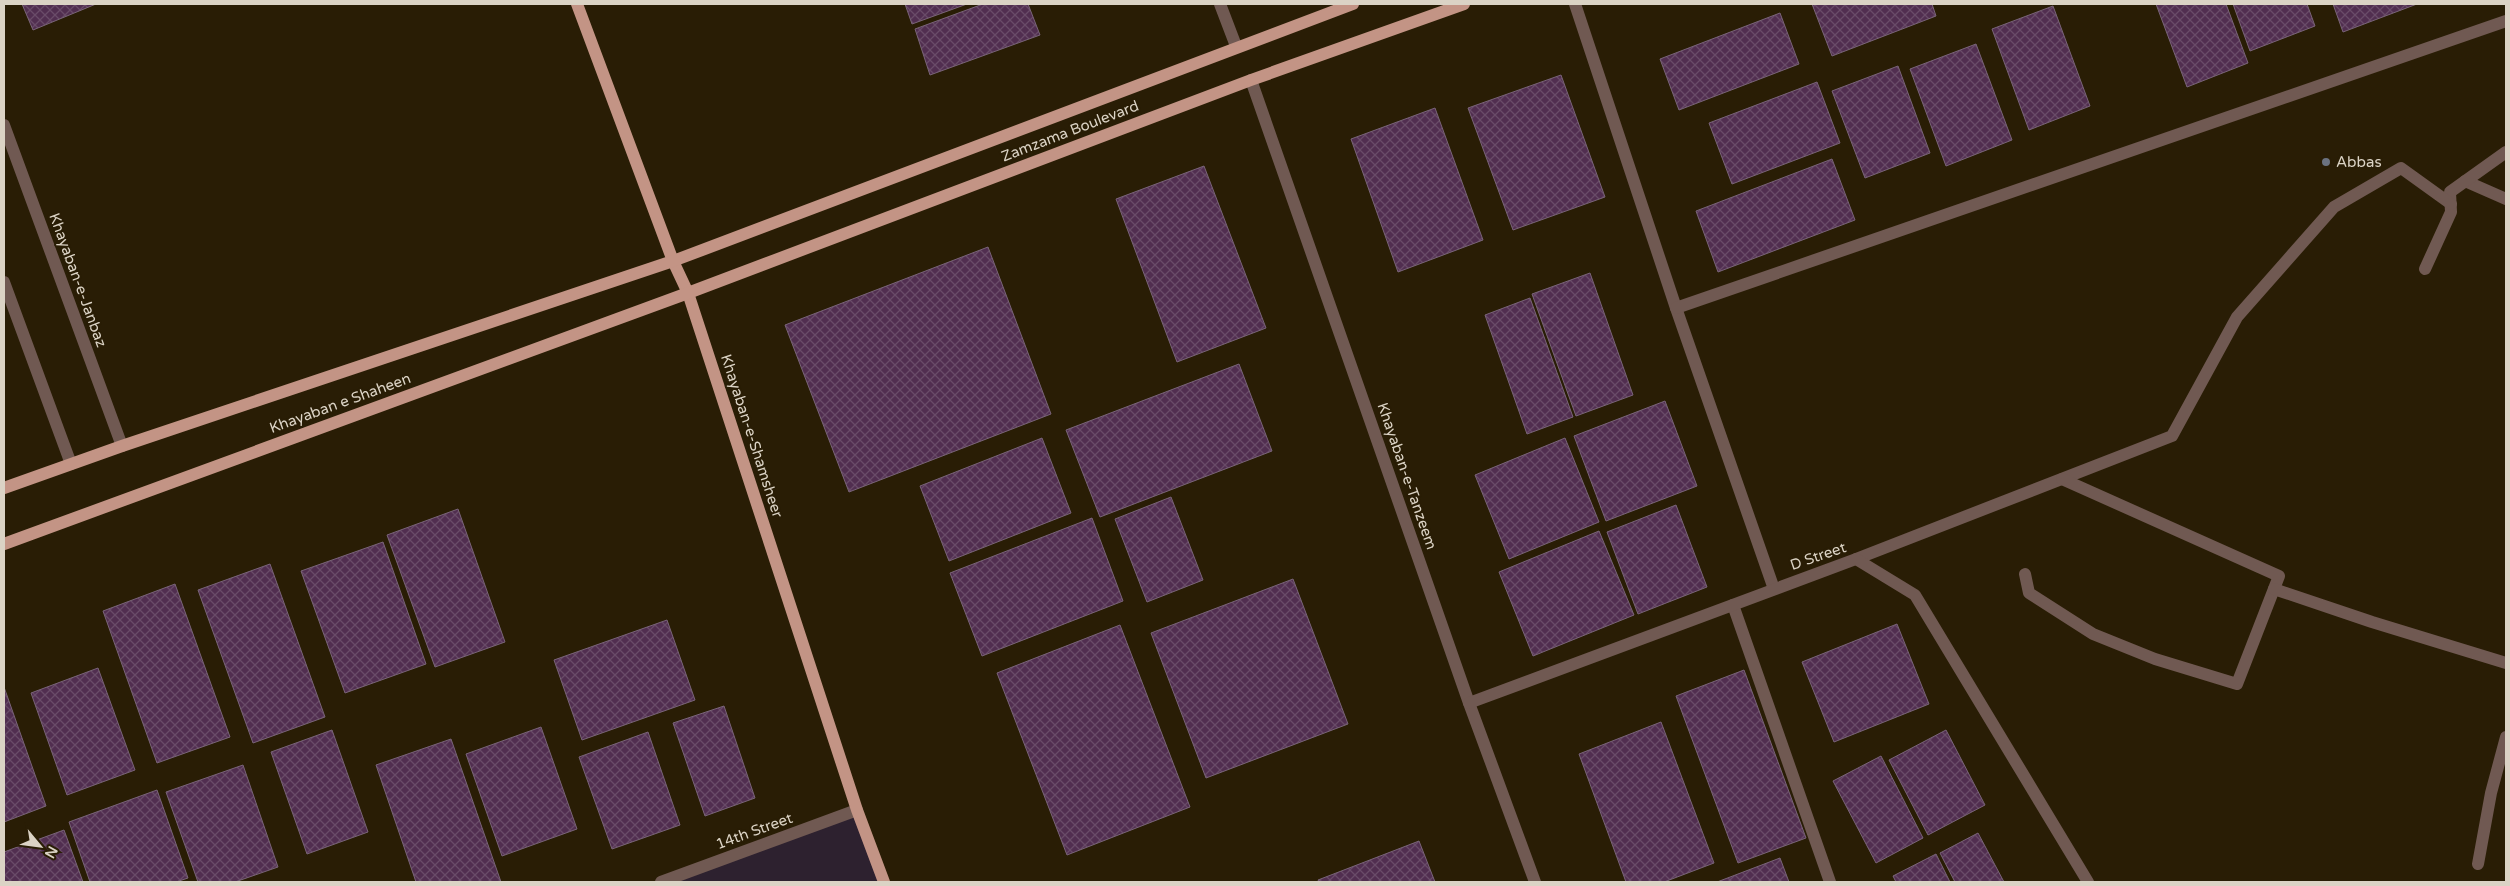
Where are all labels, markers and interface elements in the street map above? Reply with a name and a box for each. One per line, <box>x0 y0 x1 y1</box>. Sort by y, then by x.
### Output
street label: Zamzama Boulevard <box>999 96 1141 166</box>
place label: Abbas <box>2336 153 2382 171</box>
marker: Abbas <box>2320 156 2332 168</box>
street label: Khayaban-e-Janbaz <box>45 210 111 350</box>
street label: Khayaban-e-Shamsheer <box>717 352 787 520</box>
street label: Khayaban e Shaheen <box>267 369 413 437</box>
street label: Khayaban-e-Tanzeem <box>1373 400 1441 552</box>
street label: D Street <box>1788 538 1849 574</box>
street label: 14th Street <box>713 809 795 853</box>
north arrow <box>15 821 65 871</box>
text: N <box>41 843 61 861</box>

